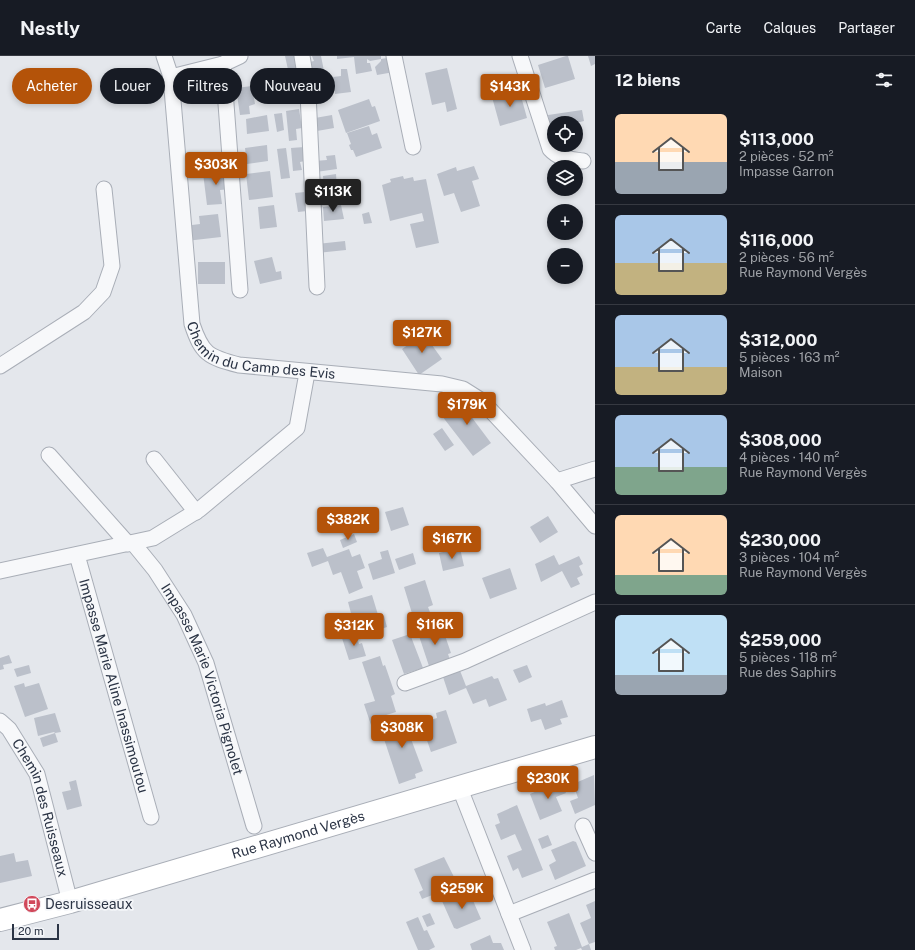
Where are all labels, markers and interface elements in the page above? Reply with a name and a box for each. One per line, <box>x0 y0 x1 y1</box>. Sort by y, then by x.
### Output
text: Nestly <box>20 17 80 39</box>
text: Carte <box>706 20 742 36</box>
text: Calques <box>764 20 816 36</box>
text: Partager <box>838 20 895 36</box>
chip: Acheter <box>12 68 92 104</box>
chip: Louer <box>100 68 165 104</box>
chip: Filtres <box>173 68 242 104</box>
chip: Nouveau <box>250 68 335 104</box>
icon: filters <box>873 69 895 91</box>
text: 12 biens <box>615 70 681 90</box>
pin: $143K <box>482 74 538 108</box>
text: $143K <box>490 79 530 94</box>
map controls <box>547 116 583 284</box>
button: locate <box>547 116 583 152</box>
text: $113,000 <box>739 129 814 149</box>
icon: home <box>647 130 695 178</box>
text: 2 pièces · 52 m² <box>739 149 834 164</box>
pin: $303K <box>188 152 244 186</box>
text: $303K <box>194 157 238 172</box>
button: layers <box>547 160 583 196</box>
text: Impasse Garron <box>739 164 834 179</box>
pin: $113K <box>305 179 361 213</box>
text: $113K <box>314 184 352 199</box>
button: + <box>547 204 583 240</box>
text: $116,000 <box>739 230 814 250</box>
icon: home <box>647 231 695 279</box>
button: − <box>547 248 583 284</box>
text: 2 pièces · 56 m² <box>739 250 834 265</box>
text: Rue Raymond Vergès <box>739 265 867 280</box>
street label: Chemin du Camp des Evis <box>184 319 336 382</box>
pin: $127K <box>394 320 450 354</box>
text: $127K <box>402 325 442 340</box>
text: $312,000 <box>739 330 817 350</box>
icon: home <box>647 331 695 379</box>
text: 5 pièces · 163 m² <box>739 350 840 365</box>
text: Maison <box>739 365 782 380</box>
pin: $179K <box>439 392 495 426</box>
text: $179K <box>447 397 487 412</box>
text: $308,000 <box>739 430 822 450</box>
icon: home <box>647 431 695 479</box>
text: 4 pièces · 140 m² <box>739 450 839 465</box>
text: Rue Raymond Vergès <box>739 465 867 480</box>
pin: $382K <box>320 507 376 541</box>
text: $382K <box>326 512 370 527</box>
pin: $167K <box>424 526 480 560</box>
text: $230,000 <box>739 530 821 550</box>
text: $167K <box>432 531 472 546</box>
icon: home <box>647 531 695 579</box>
text: 3 pièces · 104 m² <box>739 550 839 565</box>
text: Rue Raymond Vergès <box>739 565 867 580</box>
street label: Impasse Marie Aline Inassimoutou <box>76 577 152 795</box>
street label: Impasse Marie Victoria Pignolet <box>158 581 247 777</box>
pin: $116K <box>407 612 463 646</box>
pin: $312K <box>326 613 382 647</box>
text: $116K <box>416 617 454 632</box>
text: $312K <box>334 618 374 633</box>
text: $259,000 <box>739 630 822 650</box>
icon: home <box>647 631 695 679</box>
text: 5 pièces · 118 m² <box>739 650 837 665</box>
text: Rue des Saphirs <box>739 665 836 680</box>
pin: $308K <box>374 715 430 749</box>
text: $308K <box>380 720 424 735</box>
street label: Chemin des Ruisseaux <box>9 736 71 879</box>
pin: $230K <box>520 766 576 800</box>
text: $230K <box>526 771 570 786</box>
street label: Rue Raymond Vergès <box>229 807 366 862</box>
pin: $259K <box>434 876 490 910</box>
text: $259K <box>440 881 484 896</box>
bus stop icon: Desruisseaux <box>22 894 42 914</box>
place label: Desruisseaux <box>45 896 133 912</box>
scale bar <box>12 922 59 941</box>
text: 20 m <box>18 925 43 937</box>

